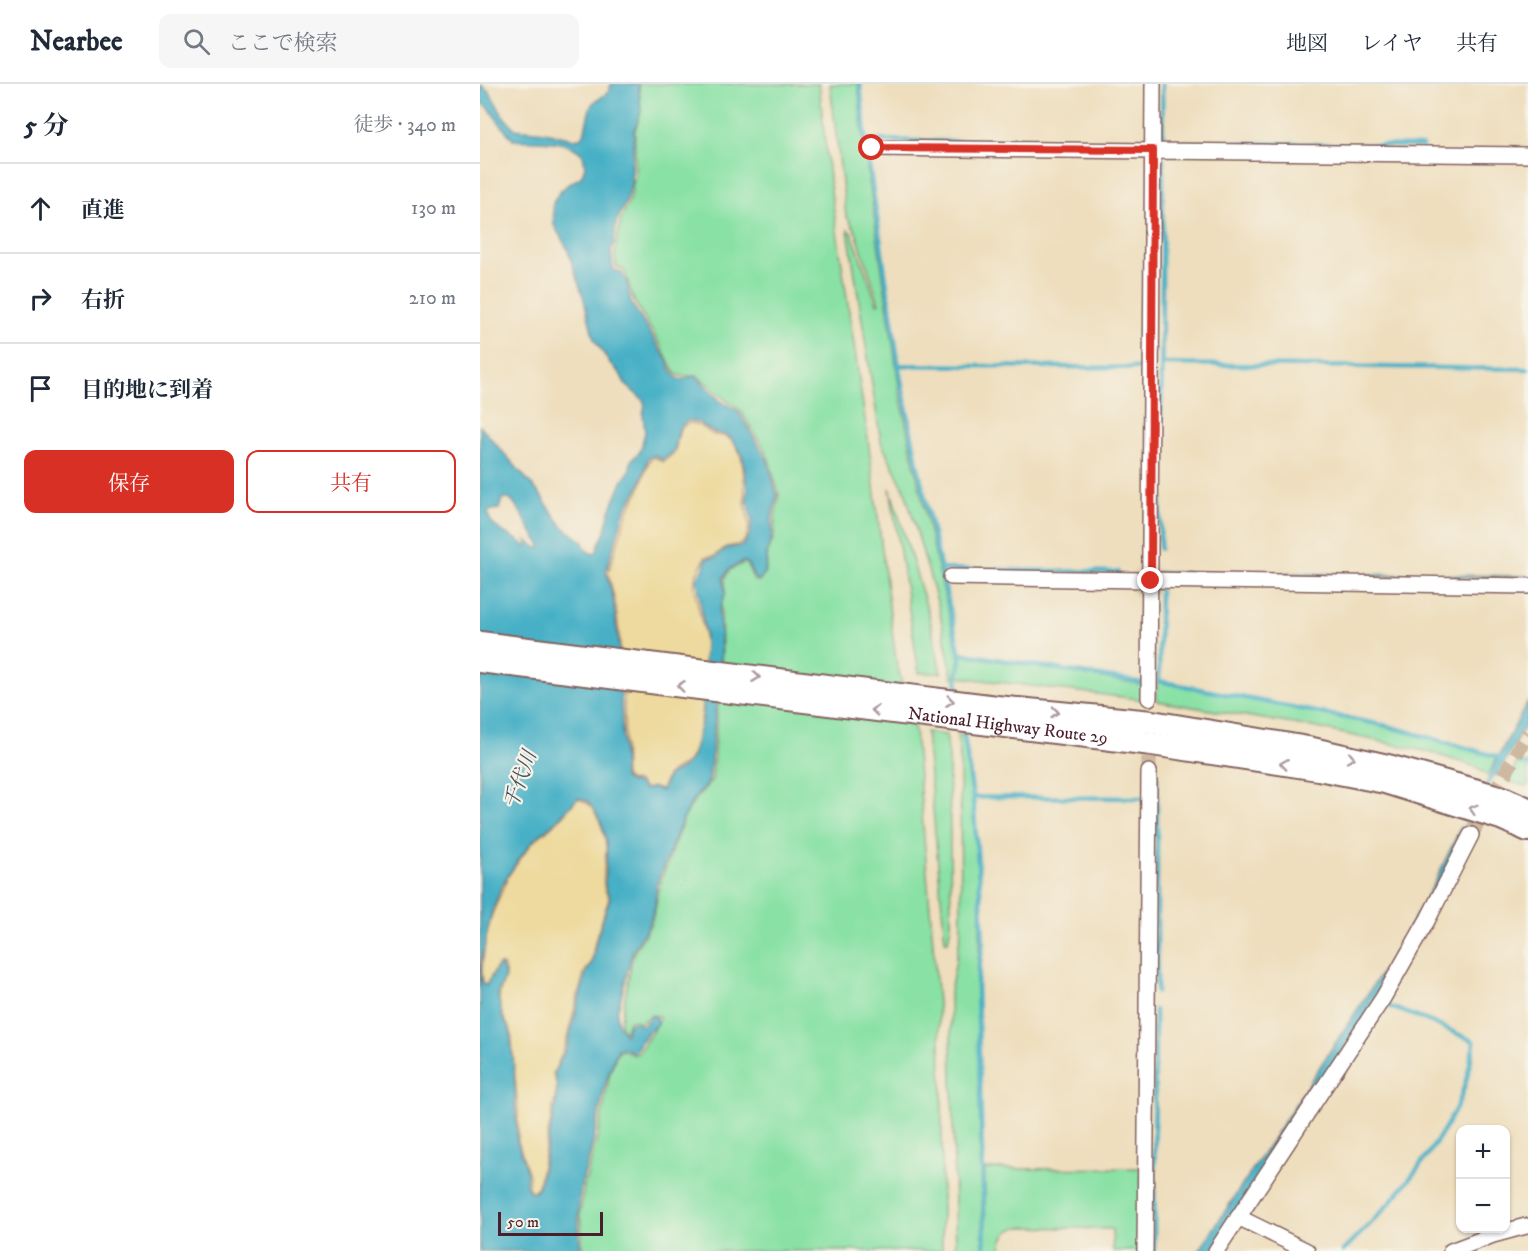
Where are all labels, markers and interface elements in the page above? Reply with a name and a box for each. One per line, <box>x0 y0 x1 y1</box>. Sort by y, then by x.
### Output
search box <box>159 14 579 68</box>
text: Nearbee <box>30 24 123 59</box>
icon: search <box>180 25 213 58</box>
text: ここで検索 <box>228 30 338 57</box>
text: 地図 <box>1286 31 1328 57</box>
text: レイヤ <box>1361 31 1423 57</box>
text: 共有 <box>1456 31 1498 57</box>
text: 5 分 <box>24 110 69 143</box>
text: 徒歩 · 340 m <box>354 113 456 138</box>
route start <box>858 134 884 160</box>
icon: ahead <box>24 192 57 225</box>
text: 130 m <box>411 196 456 221</box>
text: 直進 <box>81 197 125 224</box>
icon: right <box>24 282 57 315</box>
text: 210 m <box>409 286 456 311</box>
text: 右折 <box>81 287 125 314</box>
icon: arrive <box>24 372 57 405</box>
text: 目的地に到着 <box>81 377 213 404</box>
button: 保存 <box>24 450 234 513</box>
button: 共有 <box>246 450 456 513</box>
route end <box>1137 567 1163 593</box>
one-way arrow <box>752 671 761 683</box>
one-way arrow <box>677 680 686 693</box>
one-way arrow <box>945 694 954 707</box>
street label: National Highway Route 29 <box>907 703 1109 749</box>
one-way arrow <box>870 705 879 717</box>
one-way arrow <box>1050 705 1060 718</box>
water label: 千代川 <box>499 746 544 812</box>
one-way arrow <box>1346 751 1356 764</box>
one-way arrow <box>1279 758 1289 771</box>
one-way arrow <box>1468 804 1479 816</box>
map controls <box>1456 1125 1510 1233</box>
button: + <box>1456 1125 1510 1179</box>
button: − <box>1456 1179 1510 1233</box>
scale bar <box>498 1209 603 1236</box>
text: 50 m <box>507 1212 539 1232</box>

